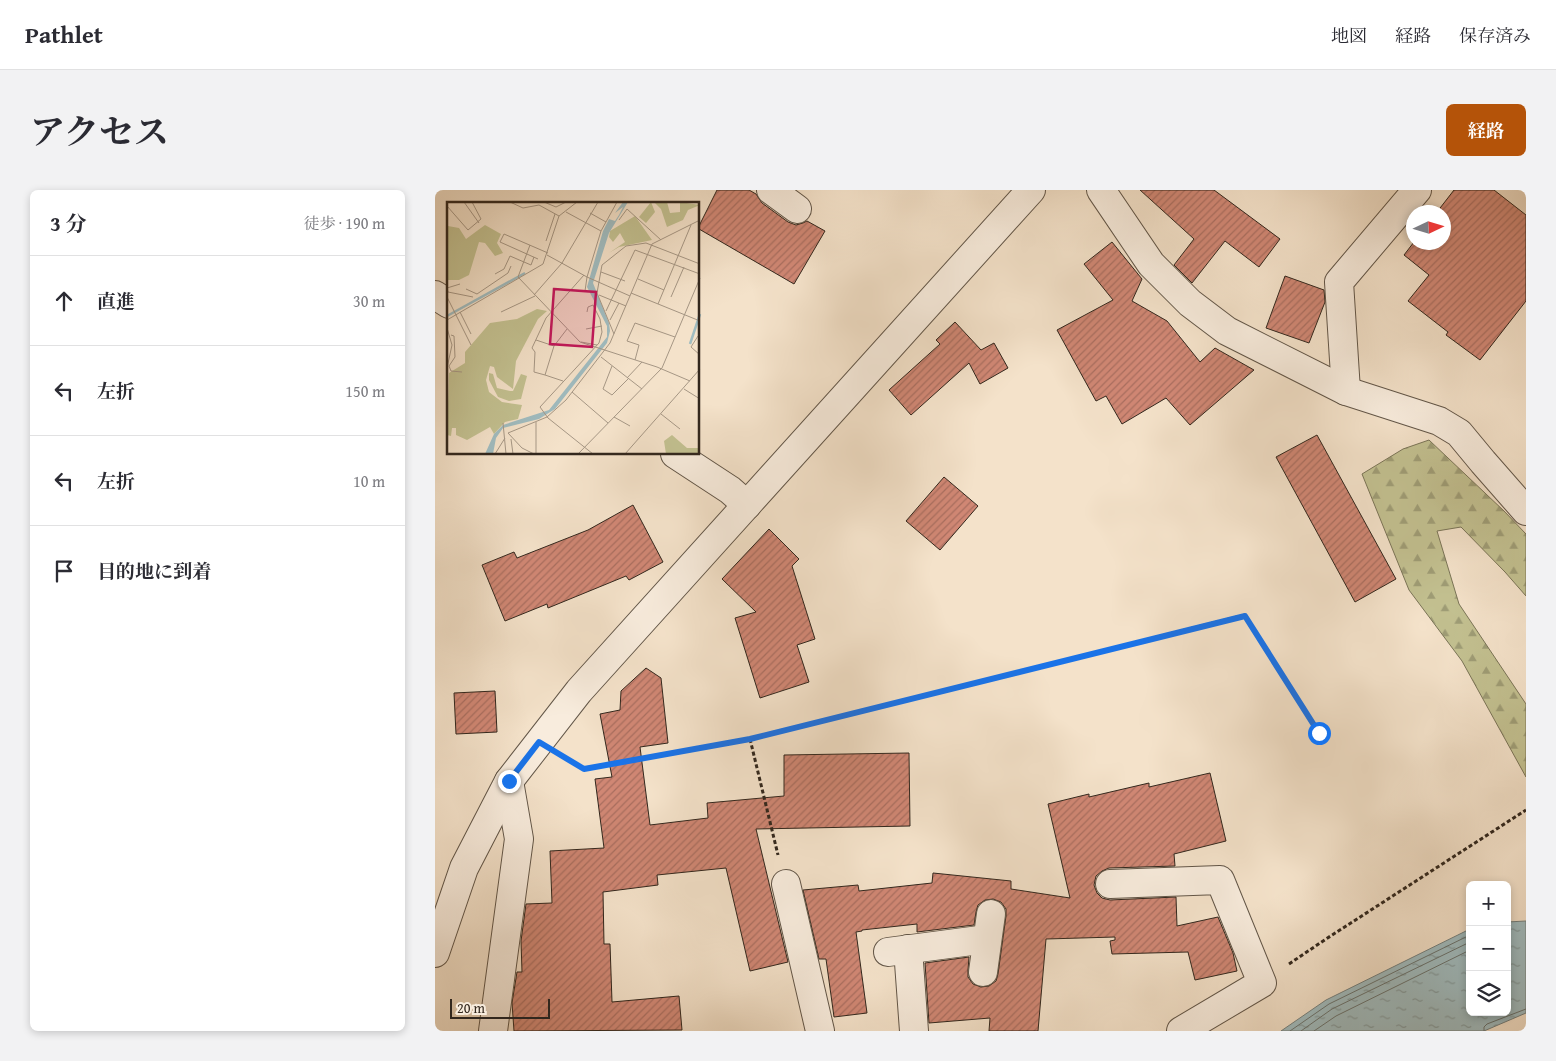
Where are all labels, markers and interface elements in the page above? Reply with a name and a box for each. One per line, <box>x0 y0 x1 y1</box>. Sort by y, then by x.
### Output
text: Pathlet <box>25 17 103 52</box>
text: 地図 <box>1331 22 1367 49</box>
text: 経路 <box>1395 22 1431 49</box>
text: 保存済み <box>1459 22 1531 49</box>
button: 経路 <box>1446 104 1526 156</box>
text: アクセス <box>30 106 169 157</box>
inset map <box>447 202 700 455</box>
north arrow <box>1406 205 1451 250</box>
text: 3 分 <box>50 208 87 239</box>
text: 徒歩 · 190 m <box>304 211 385 235</box>
icon: ahead <box>50 287 78 315</box>
text: 直進 <box>97 287 135 315</box>
text: 30 m <box>353 289 385 313</box>
icon: left <box>50 377 78 405</box>
text: 左折 <box>97 377 135 405</box>
text: 150 m <box>345 379 385 403</box>
icon: left <box>50 467 78 495</box>
text: 左折 <box>97 467 135 495</box>
text: 10 m <box>353 469 385 493</box>
icon: arrive <box>50 557 78 585</box>
text: 目的地に到着 <box>97 557 211 585</box>
route start <box>1308 722 1331 745</box>
route end <box>498 770 521 793</box>
map controls <box>1466 881 1511 1016</box>
button: + <box>1466 881 1511 926</box>
button: − <box>1466 926 1511 971</box>
button: layers <box>1466 971 1511 1016</box>
scale bar <box>450 996 550 1019</box>
text: 20 m <box>457 998 485 1018</box>

